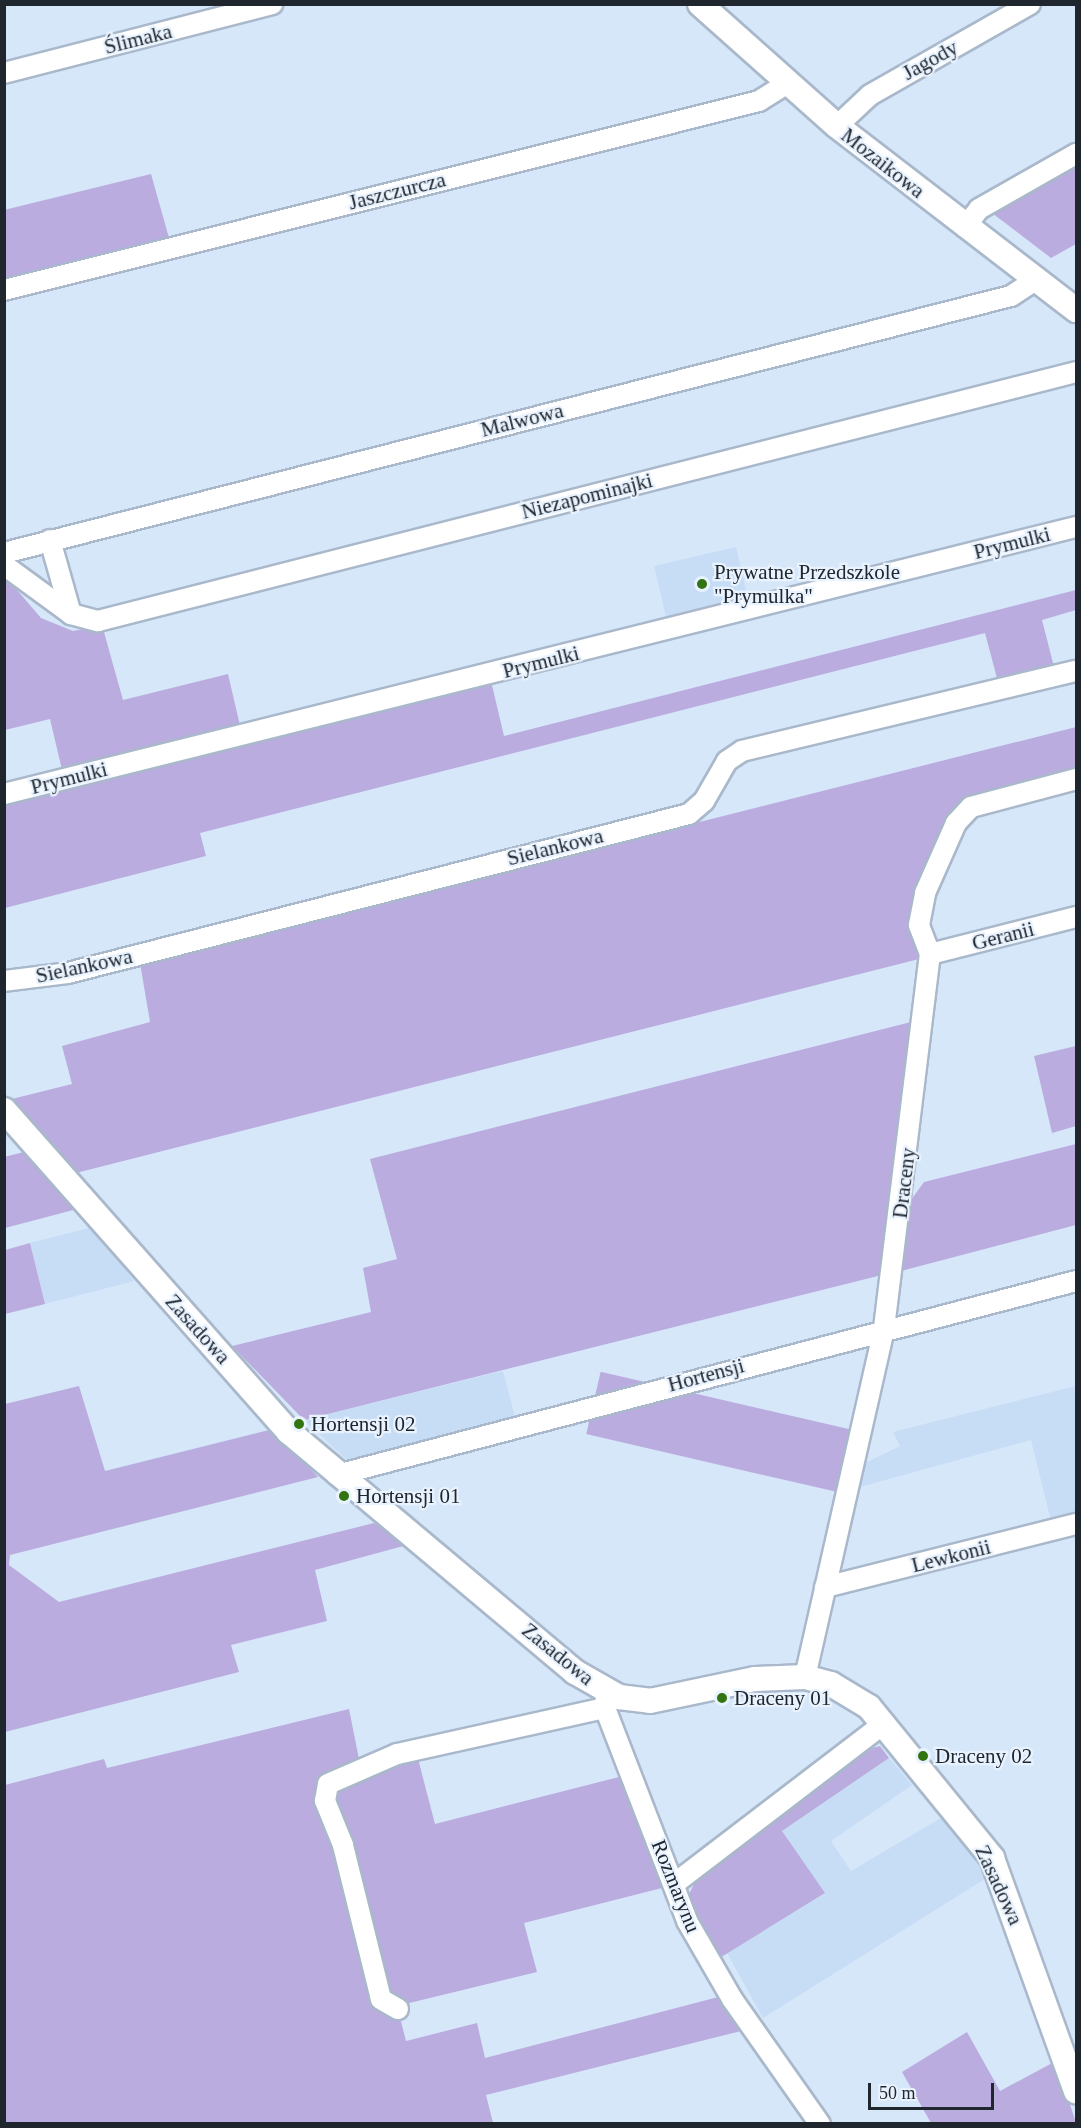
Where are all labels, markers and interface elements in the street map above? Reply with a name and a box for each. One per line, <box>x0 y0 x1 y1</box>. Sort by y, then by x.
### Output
street label: Ślimaka <box>102 18 174 60</box>
street label: Jagody <box>898 35 962 85</box>
street label: Mozaikowa <box>836 123 930 203</box>
street label: Jaszczurcza <box>346 167 448 215</box>
street label: Malwowa <box>478 398 566 442</box>
street label: Niezapominajki <box>519 468 655 524</box>
street label: Prymulki <box>971 521 1053 565</box>
place label: Prywatne Przedszkole "Prymulka" <box>714 559 900 609</box>
marker: Prywatne Przedszkole "Prymulka" <box>695 577 709 591</box>
street label: Prymulki <box>500 640 582 684</box>
street label: Prymulki <box>28 756 110 800</box>
street label: Sielankowa <box>504 823 606 871</box>
street label: Geranii <box>969 916 1037 956</box>
street label: Sielankowa <box>33 943 135 989</box>
street label: Draceny <box>887 1146 921 1220</box>
street label: Zasadowa <box>160 1289 236 1369</box>
street label: Hortensji <box>665 1353 747 1397</box>
place label: Hortensji 02 <box>311 1411 415 1437</box>
marker: Hortensji 02 <box>292 1417 306 1431</box>
place label: Hortensji 01 <box>356 1483 460 1509</box>
marker: Hortensji 01 <box>337 1489 351 1503</box>
street label: Lewkonii <box>909 1534 993 1578</box>
street label: Zasadowa <box>517 1617 599 1691</box>
place label: Draceny 01 <box>734 1685 831 1711</box>
marker: Draceny 01 <box>715 1691 729 1705</box>
place label: Draceny 02 <box>935 1743 1032 1769</box>
marker: Draceny 02 <box>916 1749 930 1763</box>
street label: Rozmarynu <box>646 1836 706 1936</box>
street label: Zasadowa <box>970 1841 1028 1929</box>
scale bar <box>871 2071 997 2109</box>
text: 50 m <box>879 2083 916 2103</box>

